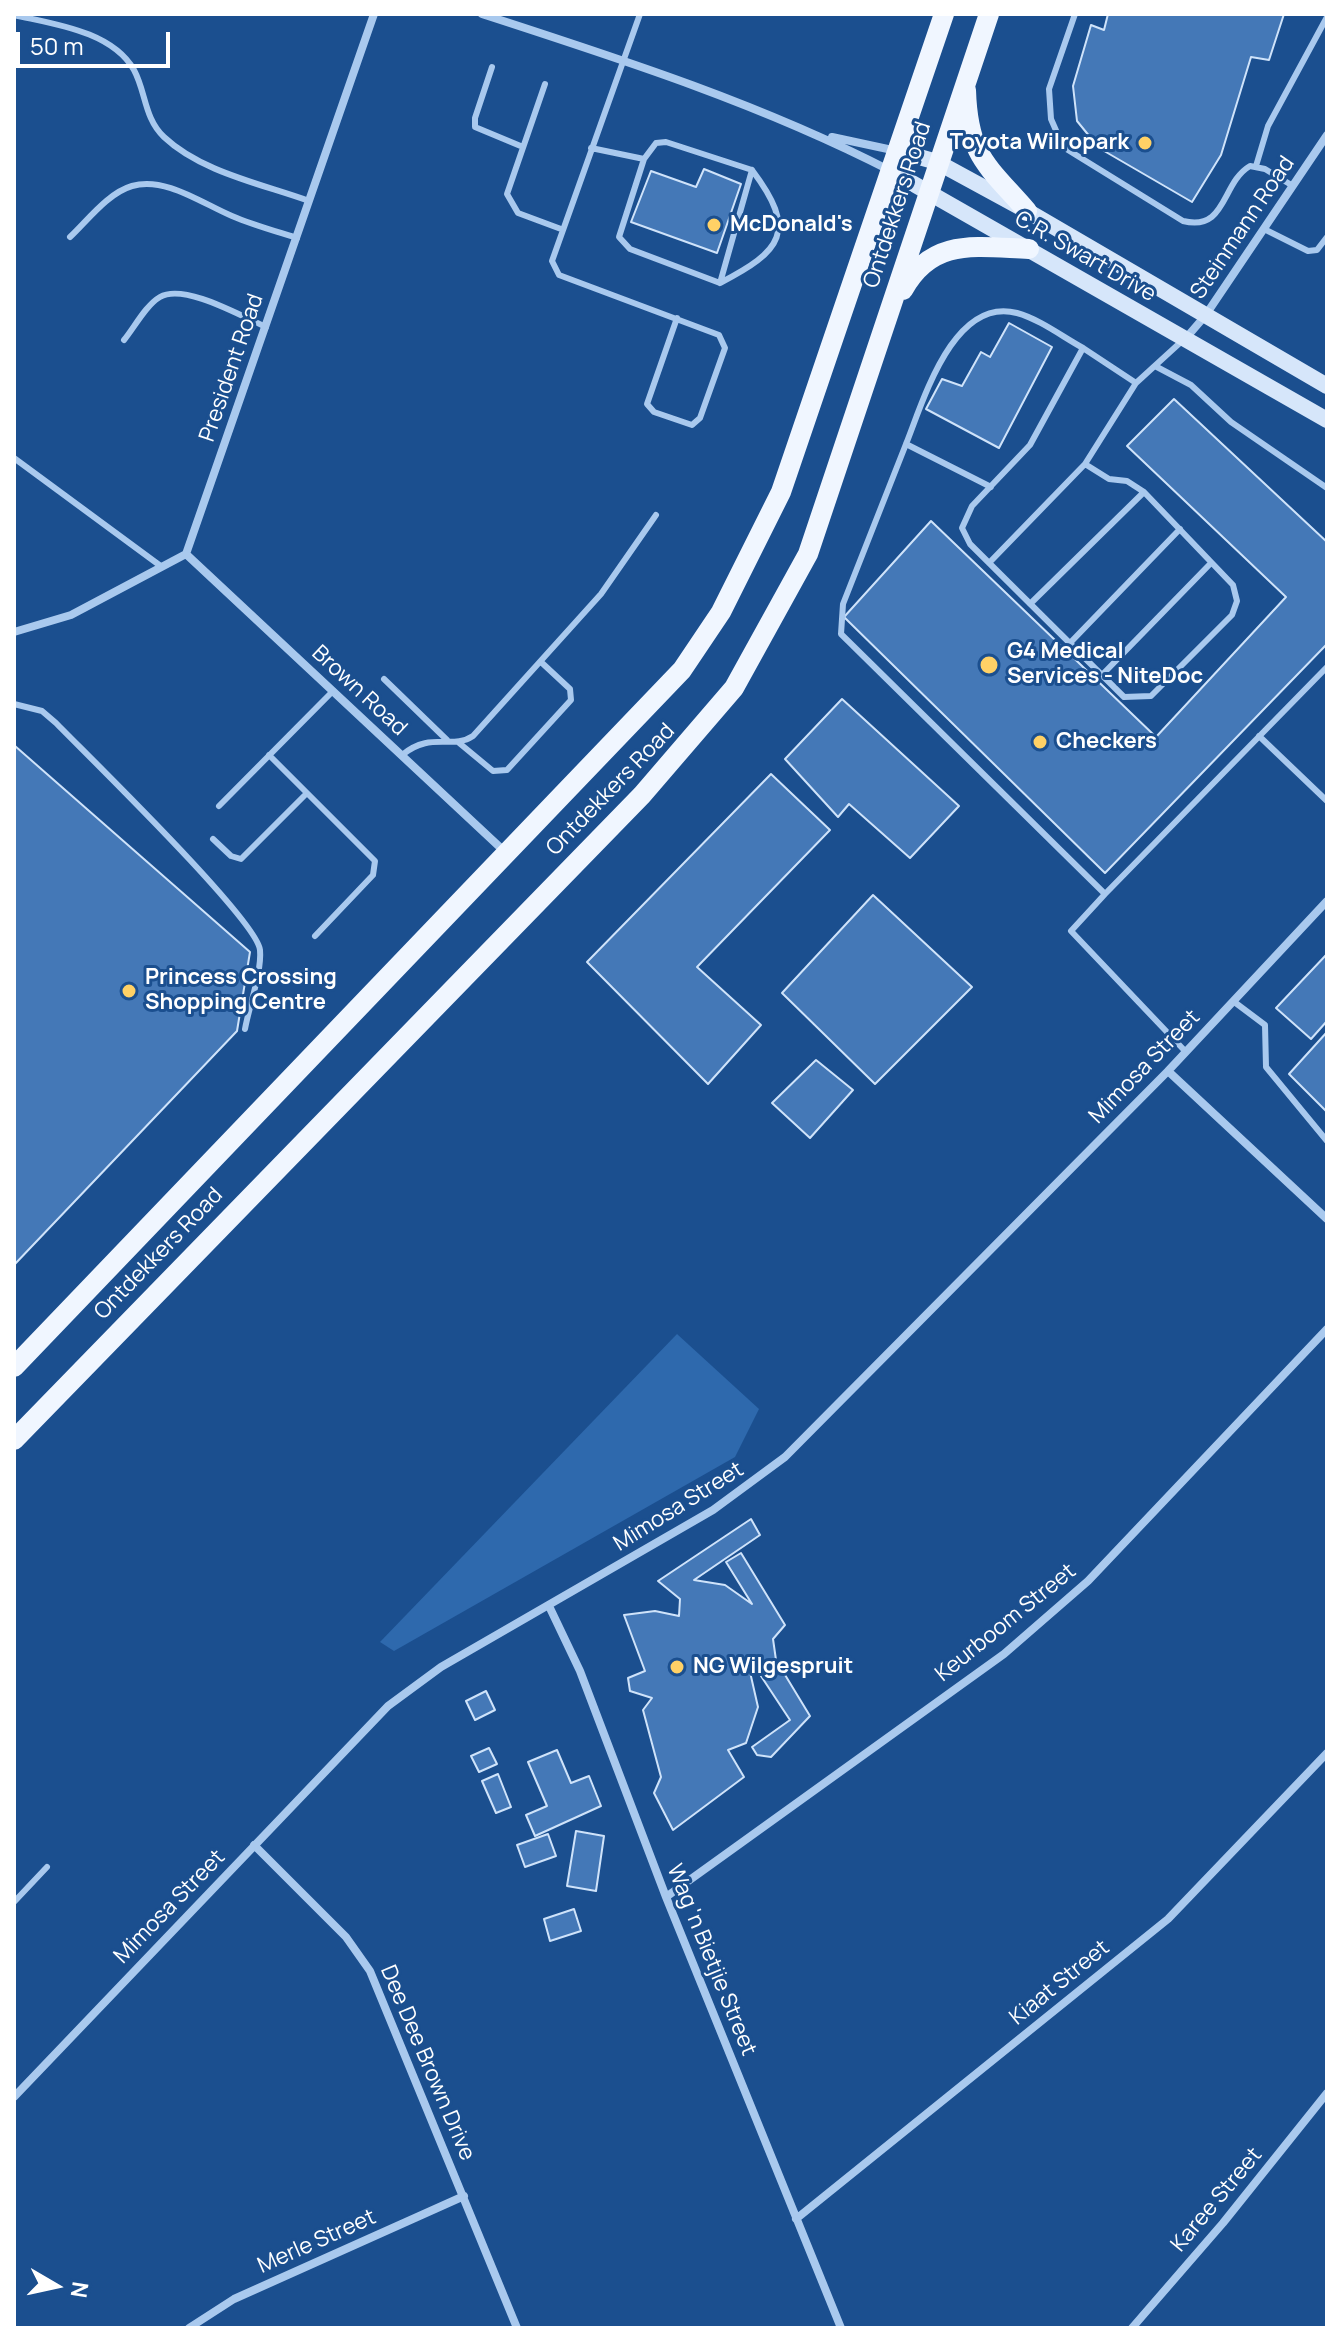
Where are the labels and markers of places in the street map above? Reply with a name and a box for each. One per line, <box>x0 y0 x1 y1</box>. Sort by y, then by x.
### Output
place label: Toyota Wilropark <box>950 130 1129 156</box>
marker: Toyota Wilropark <box>1136 134 1154 152</box>
place label: McDonald's <box>730 212 853 238</box>
marker: McDonald's <box>705 216 723 234</box>
place label: G4 Medical Services - NiteDoc <box>1007 639 1203 690</box>
marker: G4 Medical Services - NiteDoc <box>978 654 1000 676</box>
place label: Checkers <box>1056 729 1157 755</box>
marker: Checkers <box>1031 733 1049 751</box>
place label: Princess Crossing Shopping Centre <box>145 965 337 1016</box>
marker: Princess Crossing Shopping Centre <box>120 982 138 1000</box>
place label: NG Wilgespruit <box>693 1654 853 1680</box>
marker: NG Wilgespruit <box>668 1658 686 1676</box>

